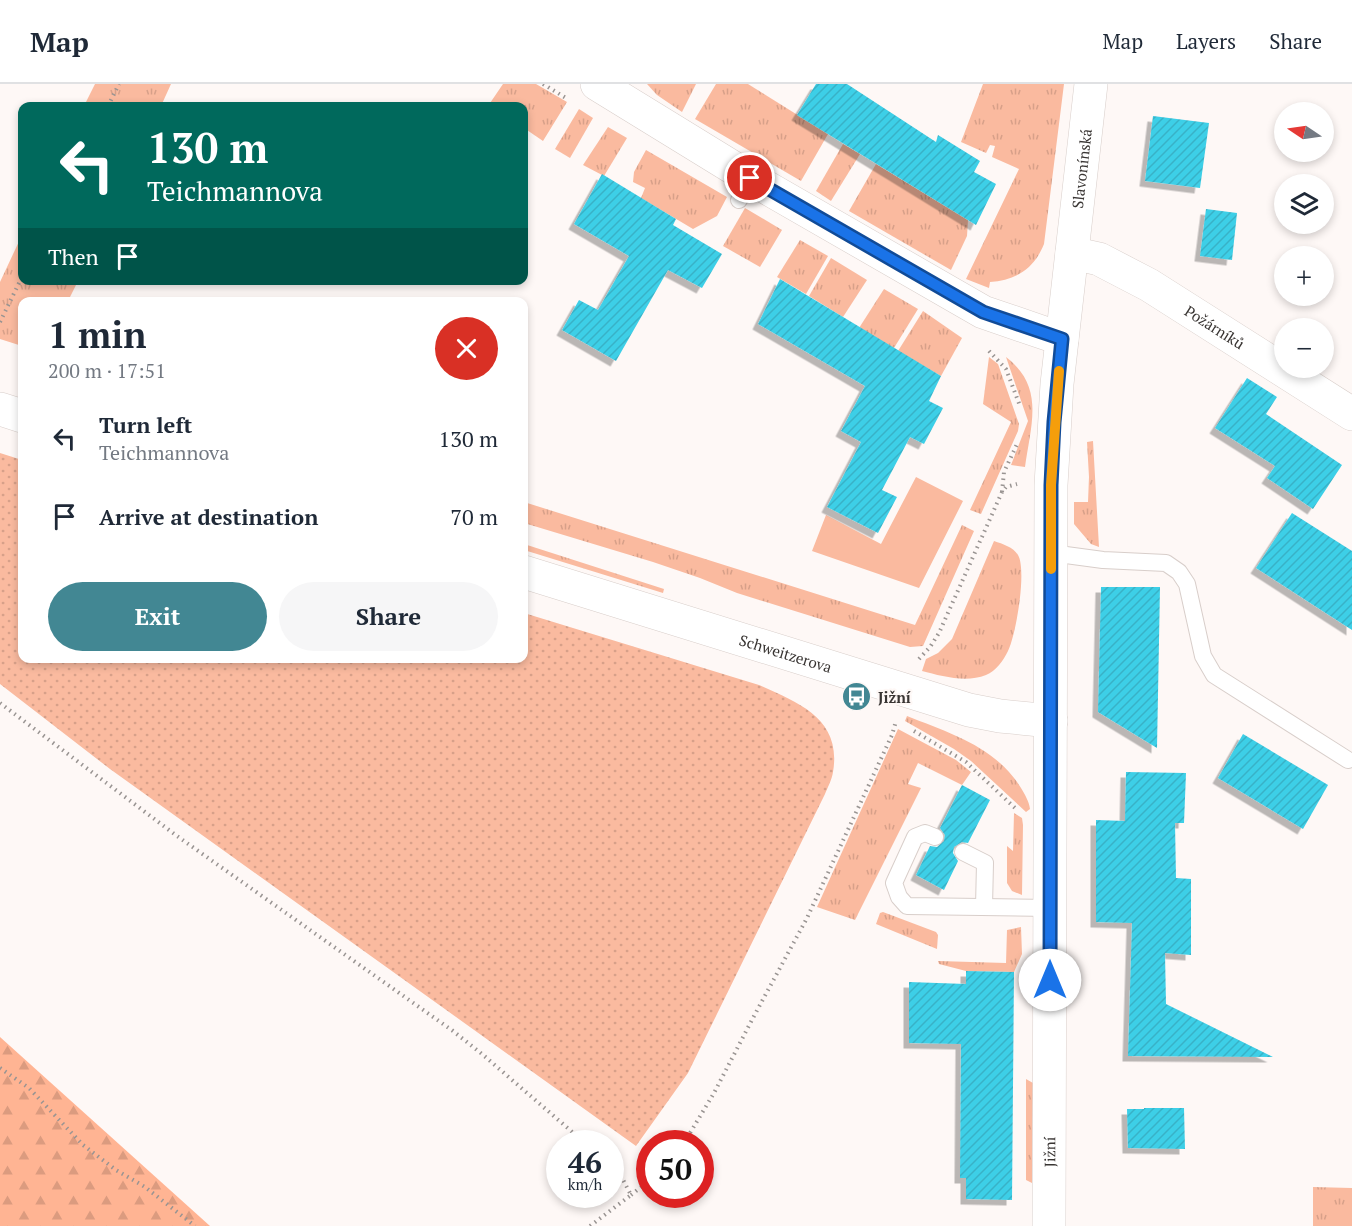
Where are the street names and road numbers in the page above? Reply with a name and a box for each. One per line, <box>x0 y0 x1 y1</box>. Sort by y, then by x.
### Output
street label: Slavonínská <box>1067 127 1096 209</box>
street label: Požárníků <box>1181 300 1249 353</box>
street label: Schweitzerova <box>737 629 835 677</box>
street label: Jižní <box>1039 1136 1059 1167</box>

